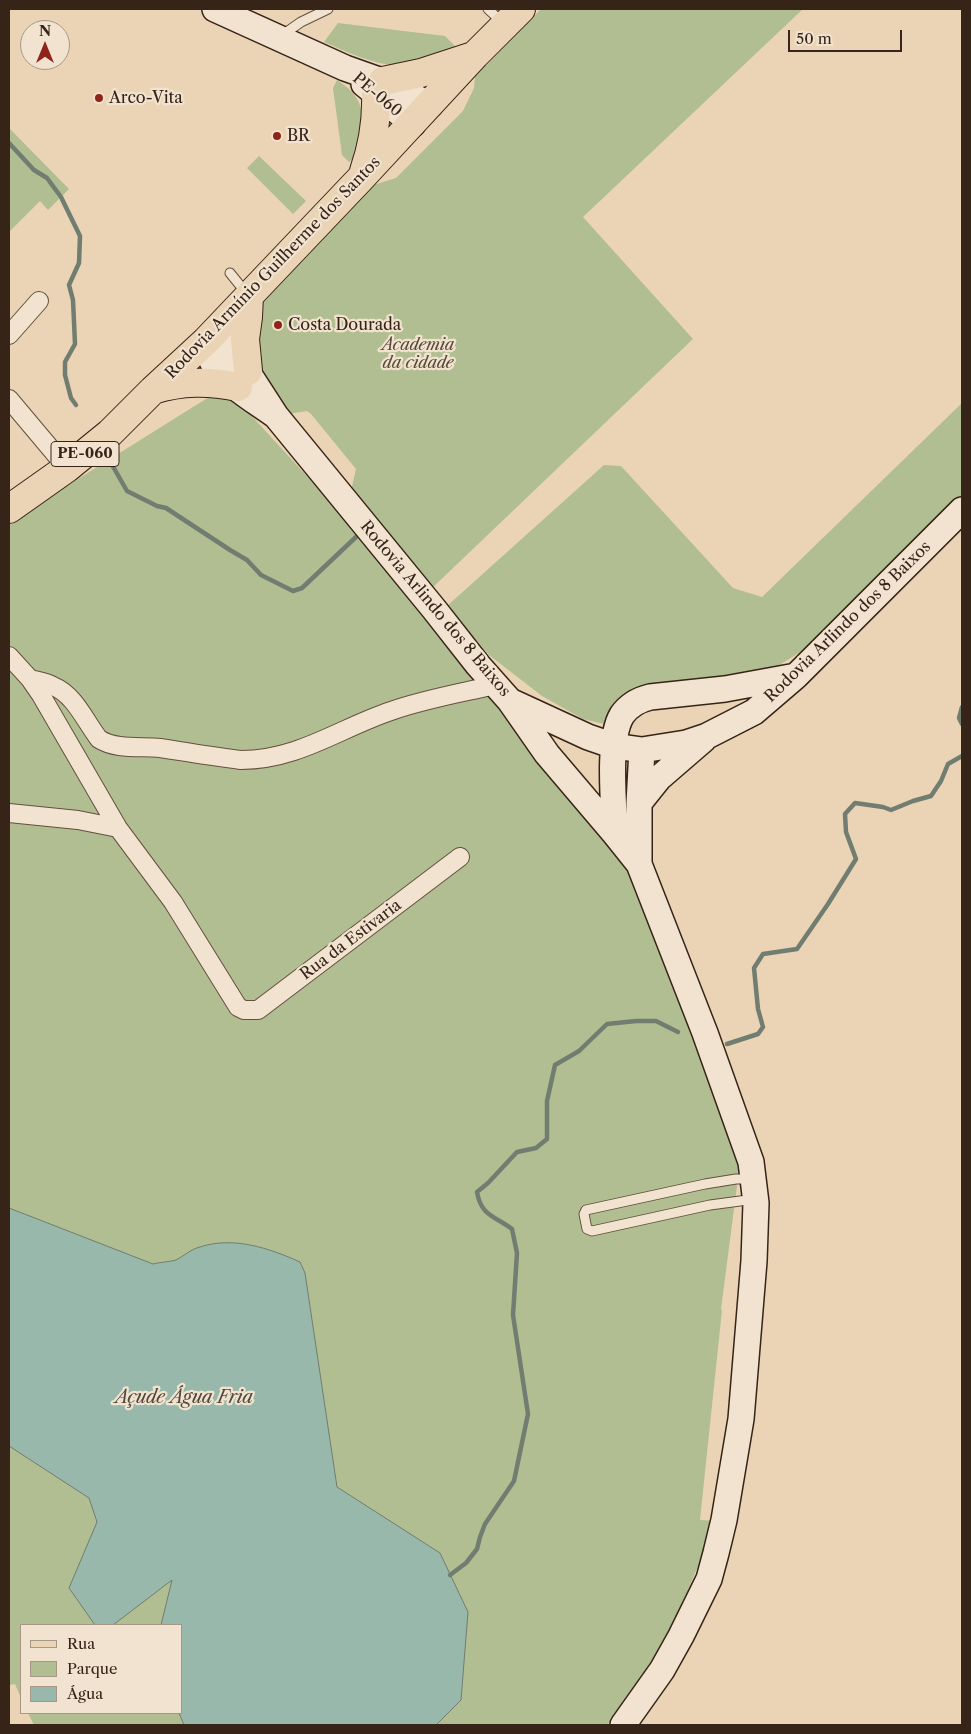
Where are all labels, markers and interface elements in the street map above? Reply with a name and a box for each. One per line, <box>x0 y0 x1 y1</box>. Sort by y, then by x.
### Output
north arrow <box>20 20 70 70</box>
scale bar <box>791 20 905 52</box>
text: N <box>39 22 51 40</box>
text: 50 m <box>796 29 832 48</box>
street label: PE-060 <box>348 69 406 121</box>
place label: Arco-Vita <box>109 88 183 108</box>
marker: Arco-Vita <box>93 92 105 104</box>
place label: BR <box>287 126 310 146</box>
marker: BR <box>271 130 283 142</box>
street label: Rodovia Armínio Guilherme dos Santos <box>161 153 385 383</box>
place label: Costa Dourada <box>288 315 401 335</box>
marker: Costa Dourada <box>272 319 284 331</box>
park label: Academia da cidade <box>382 335 454 373</box>
road number: PE-060 <box>51 442 119 466</box>
street label: Rodovia Arlindo dos 8 Baixos <box>356 517 514 701</box>
street label: Rodovia Arlindo dos 8 Baixos <box>761 537 935 707</box>
street label: Rua da Estivaria <box>297 896 405 984</box>
water label: Açude Água Fria <box>115 1387 253 1409</box>
legend <box>20 1624 182 1714</box>
text: Rua <box>67 1634 95 1653</box>
text: Parque <box>67 1659 117 1678</box>
text: Água <box>67 1684 103 1703</box>

